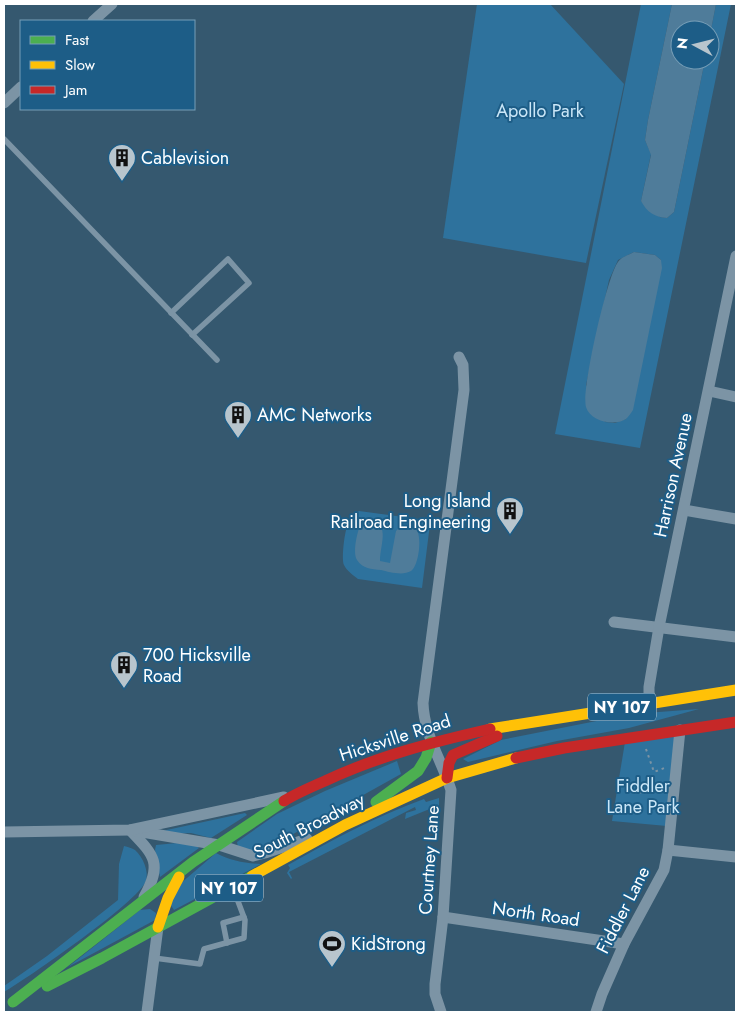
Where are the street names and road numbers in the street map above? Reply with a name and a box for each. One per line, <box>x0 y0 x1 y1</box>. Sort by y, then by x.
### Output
street label: Harrison Avenue <box>647 410 699 540</box>
road number: NY 107 <box>588 694 656 720</box>
street label: Hicksville Road <box>336 708 454 768</box>
street label: South Broadway <box>249 787 369 865</box>
street label: Courtney Lane <box>412 805 446 915</box>
street label: Fiddler Lane <box>590 862 656 958</box>
road number: NY 107 <box>195 874 263 901</box>
street label: North Road <box>491 895 581 933</box>

